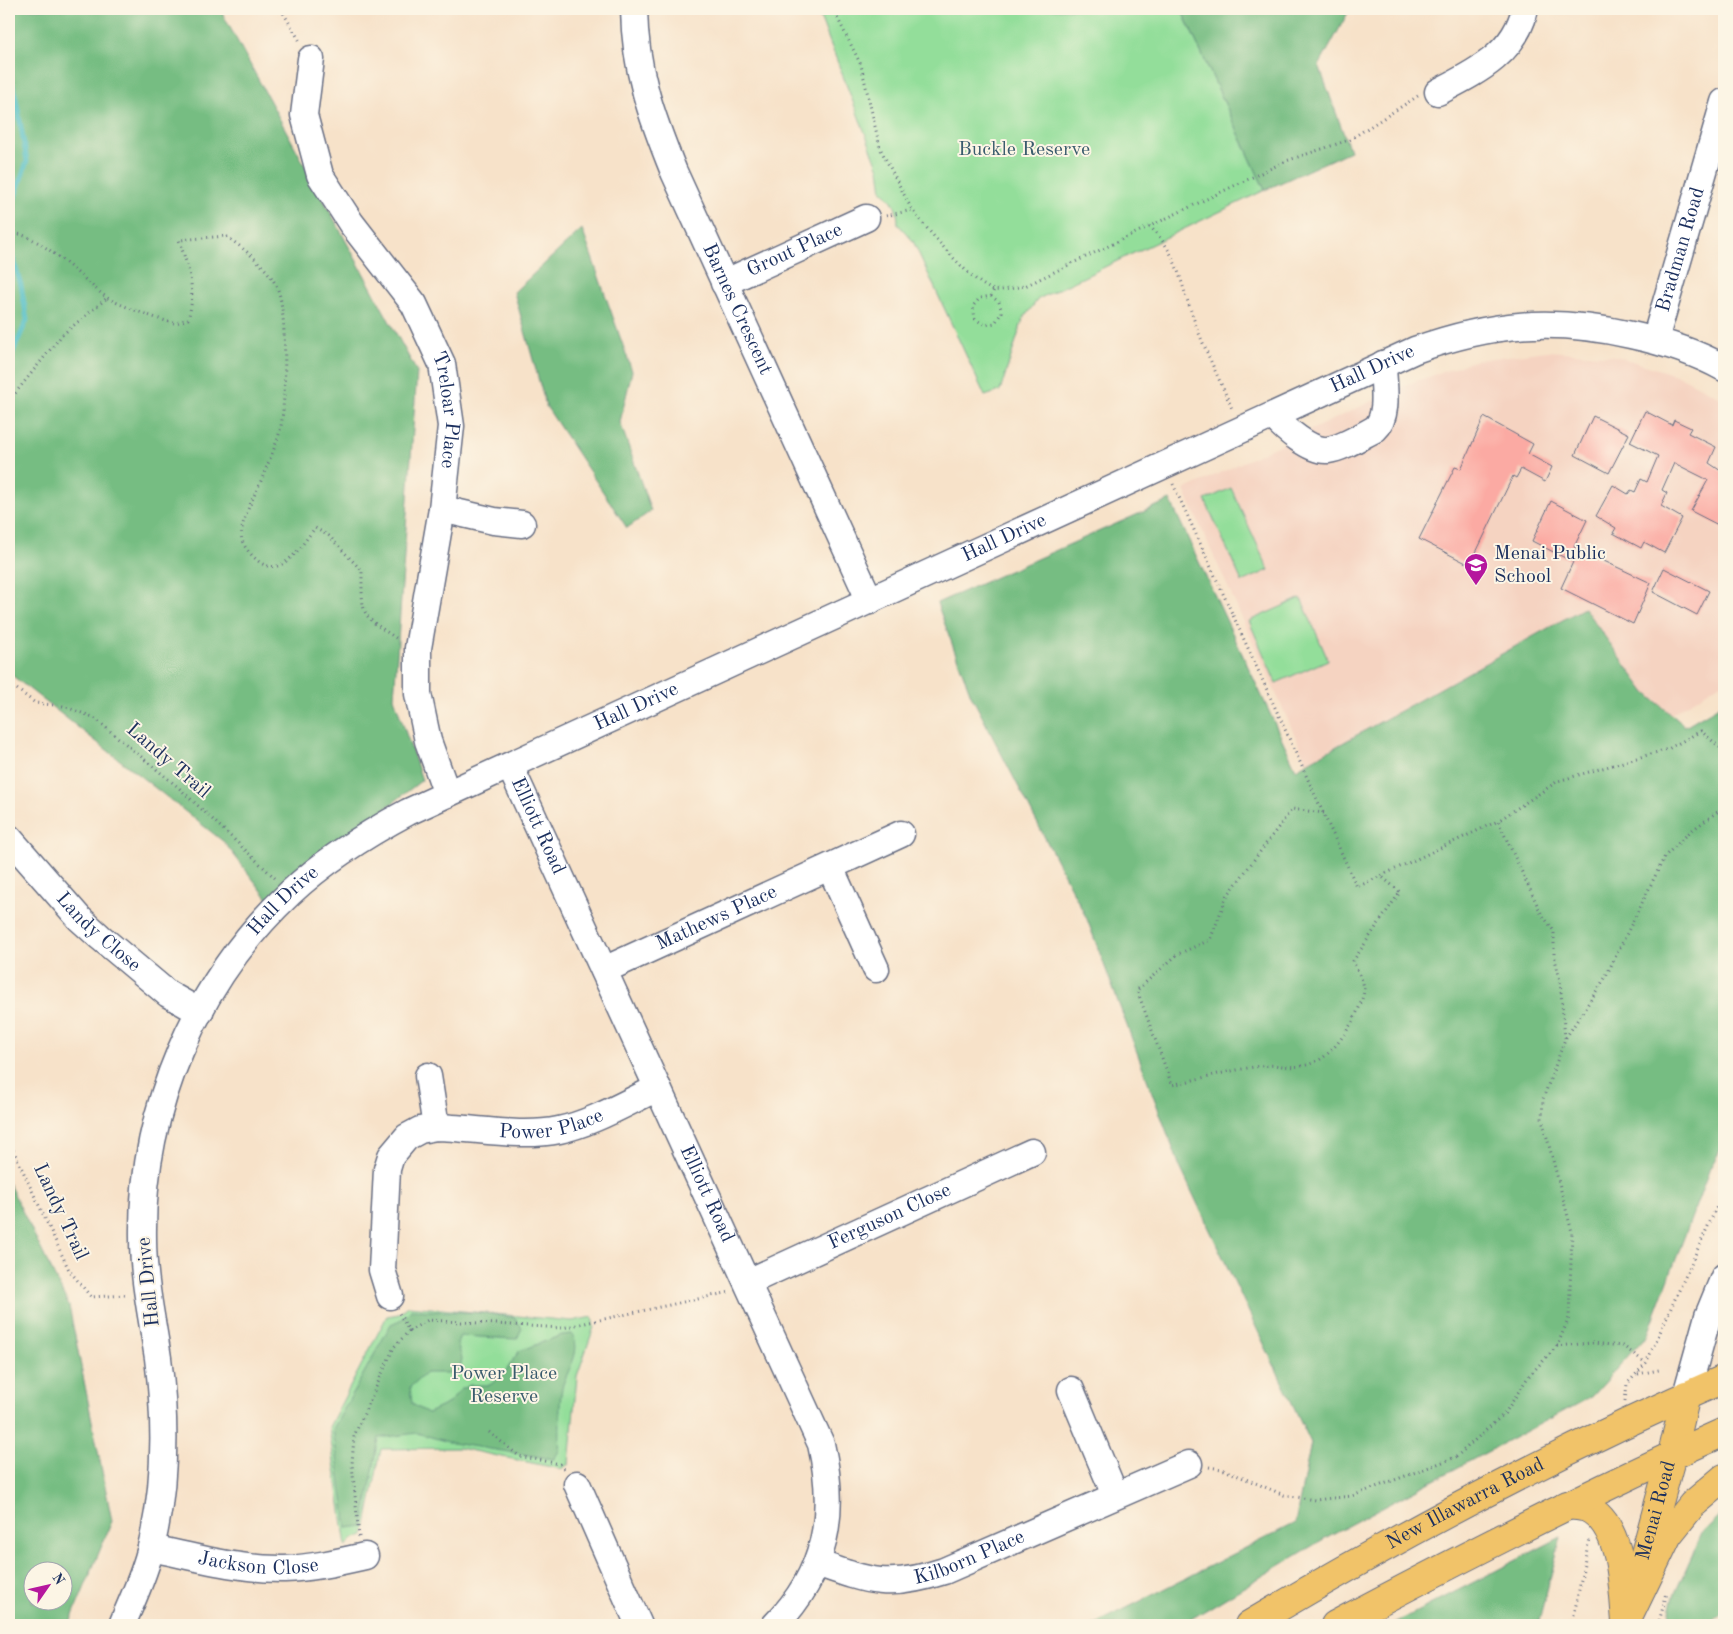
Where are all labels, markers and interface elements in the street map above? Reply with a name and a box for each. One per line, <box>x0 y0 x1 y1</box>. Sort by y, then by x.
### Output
park label: Buckle Reserve <box>958 140 1090 160</box>
street label: Bradman Road <box>1654 185 1709 315</box>
street label: Grout Place <box>744 220 846 281</box>
street label: Barnes Crescent <box>698 241 775 378</box>
street label: Hall Drive <box>1327 342 1418 397</box>
street label: Treloar Place <box>428 349 461 469</box>
street label: Hall Drive <box>959 511 1050 566</box>
place label: Menai Public School <box>1494 544 1606 587</box>
school or university icon: Menai Public School <box>1463 552 1489 586</box>
street label: Hall Drive <box>591 679 681 735</box>
street label: Landy Trail <box>122 719 214 803</box>
street label: Elliott Road <box>507 774 568 877</box>
street label: Hall Drive <box>244 863 323 940</box>
street label: Mathews Place <box>653 882 780 955</box>
street label: Landy Close <box>52 889 144 976</box>
street label: Power Place <box>498 1106 606 1143</box>
street label: Elliott Road <box>676 1143 737 1246</box>
street label: Landy Trail <box>29 1161 91 1263</box>
street label: Ferguson Close <box>825 1180 954 1254</box>
street label: Hall Drive <box>134 1236 164 1328</box>
park label: Power Place Reserve <box>451 1364 557 1407</box>
street label: New Illawarra Road <box>1383 1455 1548 1554</box>
street label: Menai Road <box>1634 1459 1680 1563</box>
street label: Kilborn Place <box>912 1527 1028 1589</box>
street label: Jackson Close <box>196 1548 320 1579</box>
north arrow <box>22 1562 72 1612</box>
text: N <box>49 1571 67 1588</box>

